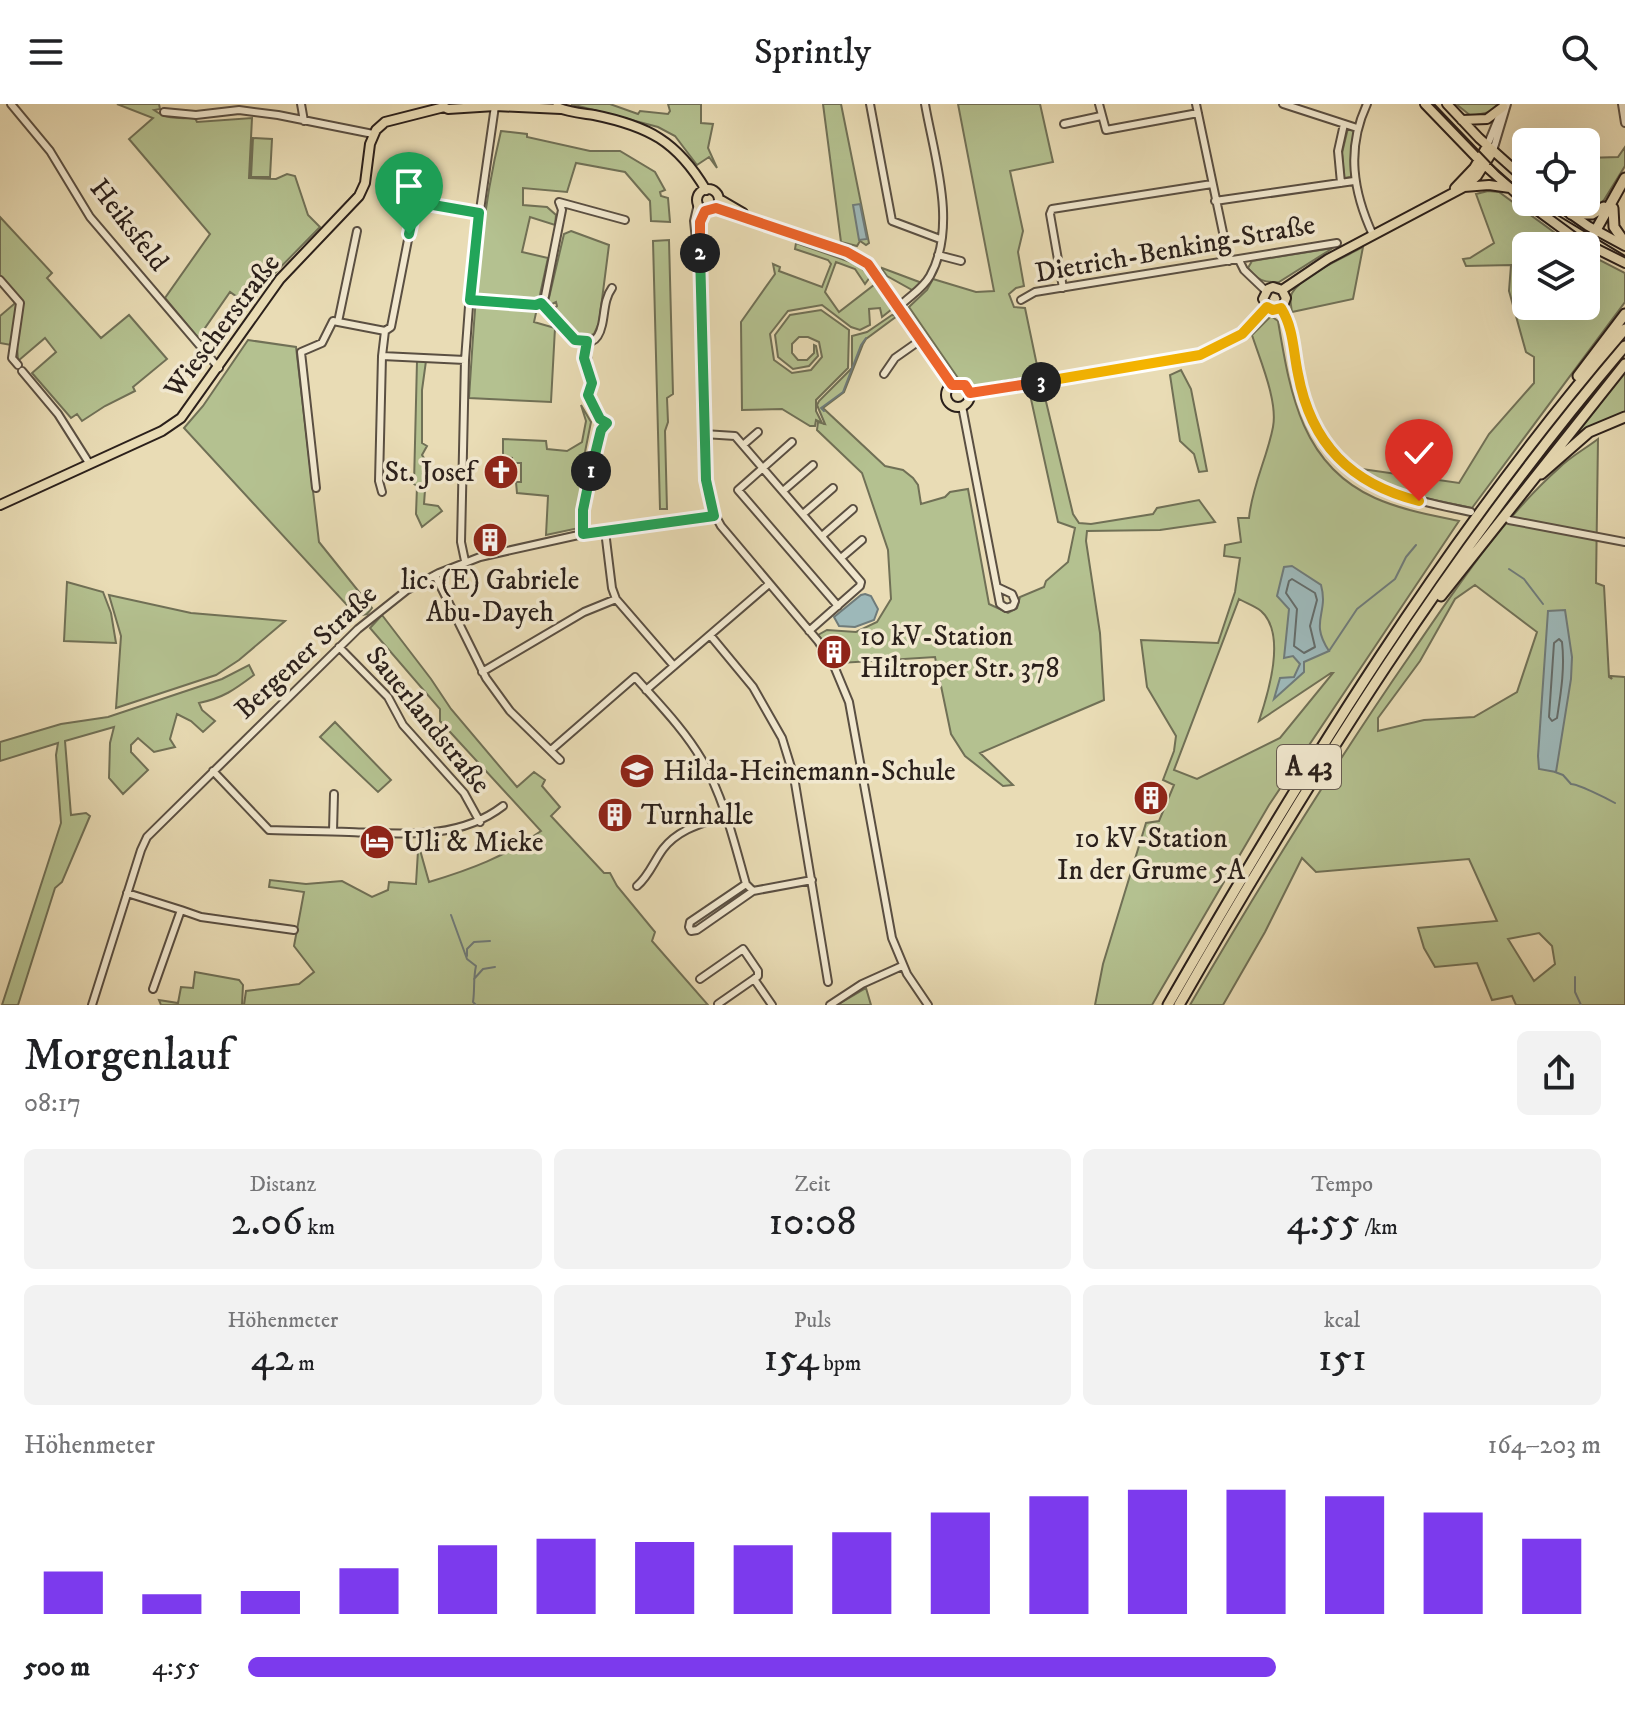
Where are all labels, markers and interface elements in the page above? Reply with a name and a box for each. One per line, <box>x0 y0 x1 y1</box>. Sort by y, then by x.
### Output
icon: menu <box>24 30 68 74</box>
text: Sprintly <box>754 30 871 75</box>
icon: search <box>1557 30 1601 74</box>
map controls <box>1512 128 1600 320</box>
button: locate <box>1512 128 1600 216</box>
pin <box>375 152 443 234</box>
icon: arrive <box>387 164 431 208</box>
street label: Heiksfeld <box>82 172 176 278</box>
street label: Dietrich-Benking-Straße <box>1032 207 1318 291</box>
button: layers <box>1512 232 1600 320</box>
pin: 2 <box>680 233 720 273</box>
text: 2 <box>695 239 705 266</box>
street label: Wiescherstraße <box>156 247 288 406</box>
pin: 3 <box>1021 362 1061 402</box>
text: 3 <box>1037 368 1045 395</box>
pin <box>1385 419 1453 501</box>
icon: check <box>1397 431 1441 475</box>
pin: 1 <box>571 451 611 491</box>
church icon: St. Josef <box>482 453 520 491</box>
place label: St. Josef <box>385 455 479 490</box>
text: 1 <box>587 457 595 484</box>
building icon: lic. (E) Gabriele Abu-Dayeh <box>471 521 509 559</box>
place label: lic. (E) Gabriele Abu-Dayeh <box>401 563 579 630</box>
street label: Bergener Straße <box>228 577 384 727</box>
place label: 10 kV-Station Hiltroper Str. 378 <box>860 619 1060 686</box>
building icon: 10 kV-Station Hiltroper Str. 378 <box>815 633 853 671</box>
street label: Sauerlandstraße <box>358 639 498 801</box>
road number: A 43 <box>1277 745 1341 789</box>
school or university icon: Hilda-Heinemann-Schule <box>618 752 656 790</box>
place label: Hilda-Heinemann-Schule <box>663 754 956 789</box>
building icon: 10 kV-Station In der Grume 5A <box>1132 779 1170 817</box>
building icon: Turnhalle <box>596 796 634 834</box>
place label: Turnhalle <box>641 798 754 833</box>
place label: 10 kV-Station In der Grume 5A <box>1057 821 1246 888</box>
hotel icon: Uli & Mieke <box>358 823 396 861</box>
place label: Uli & Mieke <box>403 825 543 860</box>
text: Morgenlauf <box>24 1029 231 1084</box>
button: share <box>1517 1031 1601 1115</box>
text: 08:17 <box>24 1087 81 1120</box>
text: Distanz <box>249 1171 316 1198</box>
text: Zeit <box>795 1171 830 1198</box>
text: Tempo <box>1311 1171 1373 1198</box>
text: 2.06 <box>231 1198 303 1248</box>
text: 10:08 <box>768 1198 857 1248</box>
text: 4:55 <box>1286 1198 1360 1248</box>
text: km <box>303 1214 335 1241</box>
text: /km <box>1360 1214 1398 1241</box>
text: Höhenmeter <box>227 1307 338 1334</box>
text: Puls <box>794 1307 831 1334</box>
text: kcal <box>1324 1307 1360 1334</box>
text: 42 <box>251 1334 294 1384</box>
text: 154 <box>764 1334 819 1384</box>
text: 151 <box>1318 1334 1367 1384</box>
text: m <box>294 1350 315 1377</box>
text: bpm <box>819 1350 861 1377</box>
text: Höhenmeter <box>24 1429 155 1462</box>
text: 164–203 m <box>1488 1429 1601 1462</box>
text: 500 m <box>24 1651 90 1684</box>
text: 4:55 <box>152 1651 200 1684</box>

